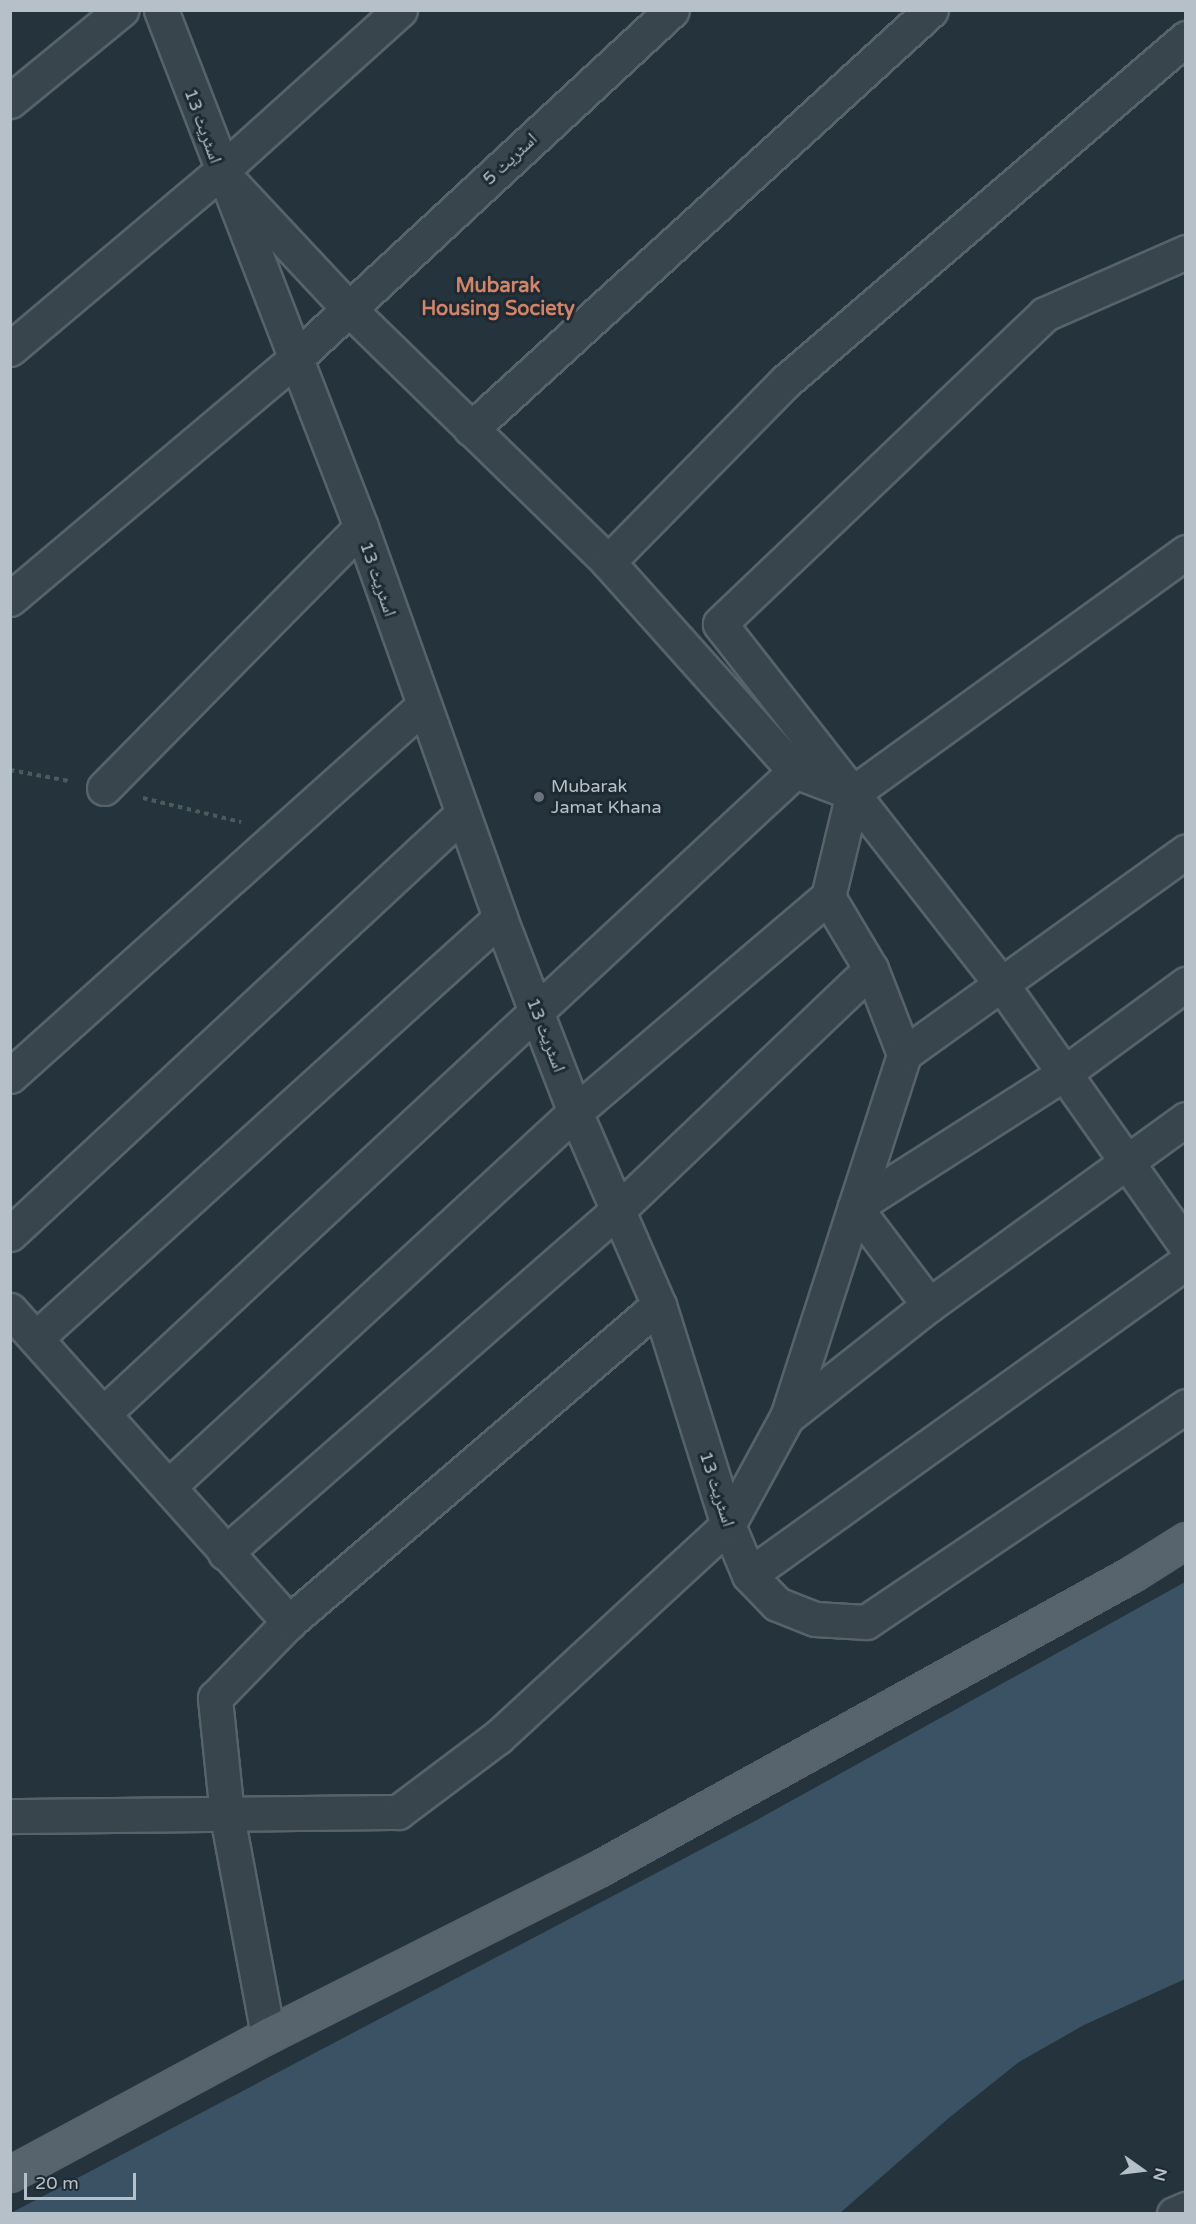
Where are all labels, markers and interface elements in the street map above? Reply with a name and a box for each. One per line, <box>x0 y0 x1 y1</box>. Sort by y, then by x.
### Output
street label: اسٹریٹ 13 <box>180 86 226 166</box>
street label: اسٹریٹ 5 <box>478 128 542 190</box>
district label: Mubarak Housing Society <box>421 275 575 322</box>
street label: اسٹریٹ 13 <box>355 539 401 619</box>
place label: Mubarak Jamat Khana <box>551 776 662 818</box>
marker: Mubarak Jamat Khana <box>532 790 546 804</box>
street label: اسٹریٹ 13 <box>522 995 570 1075</box>
street label: اسٹریٹ 13 <box>695 1449 739 1529</box>
north arrow <box>1112 2140 1172 2200</box>
scale bar <box>27 2161 140 2199</box>
text: N <box>1148 2166 1171 2183</box>
text: 20 m <box>35 2172 79 2194</box>

